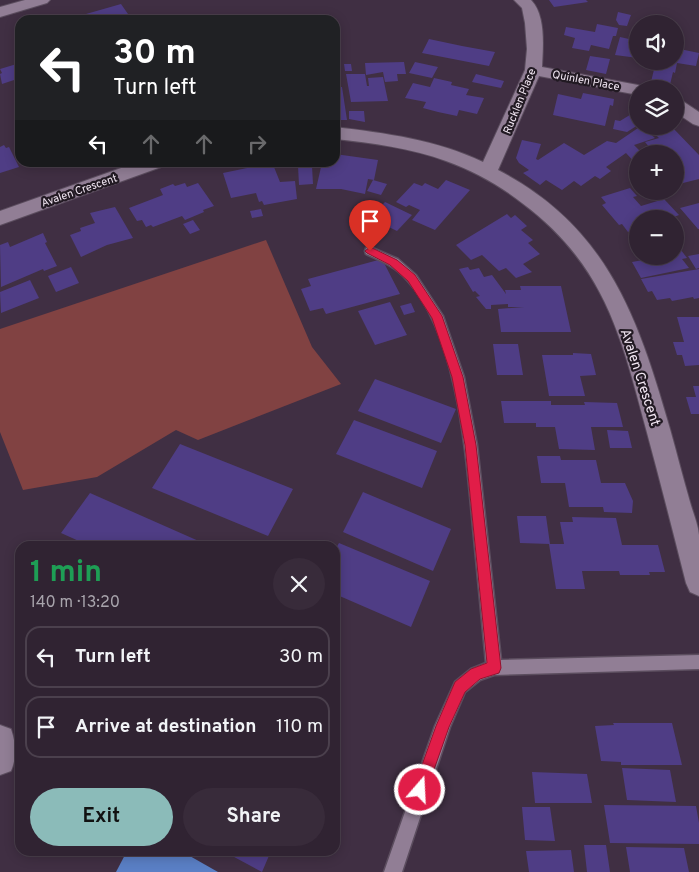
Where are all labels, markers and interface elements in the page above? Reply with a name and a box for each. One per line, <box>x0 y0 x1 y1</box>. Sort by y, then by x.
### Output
map controls <box>629 15 684 265</box>
button: sound <box>629 15 684 70</box>
text: 30 m <box>113 32 196 76</box>
icon: left <box>30 35 95 100</box>
street label: Rucklen Place <box>500 66 539 136</box>
street label: Quinlen Place <box>551 68 621 94</box>
text: Turn left <box>113 75 196 102</box>
button: layers <box>629 80 684 135</box>
icon: left <box>84 130 112 158</box>
icon: ahead <box>137 130 165 158</box>
icon: ahead <box>190 130 218 158</box>
icon: right <box>243 130 271 158</box>
button: + <box>629 145 684 200</box>
street label: Avalen Crescent <box>39 171 119 211</box>
pin <box>349 200 391 251</box>
icon: arrive <box>356 207 384 235</box>
button: − <box>629 210 684 265</box>
street label: Avalen Crescent <box>616 327 663 428</box>
text: 1 min <box>30 555 102 592</box>
button: close <box>273 558 325 610</box>
text: 140 m · 13:20 <box>30 593 120 613</box>
icon: left <box>32 643 60 671</box>
text: Turn left <box>75 645 151 669</box>
text: 30 m <box>279 645 323 669</box>
icon: arrive <box>32 713 60 741</box>
text: Arrive at destination <box>75 715 256 739</box>
text: 110 m <box>276 715 323 739</box>
position arrow <box>393 763 445 815</box>
button: Exit <box>30 788 173 846</box>
button: Share <box>183 788 325 846</box>

